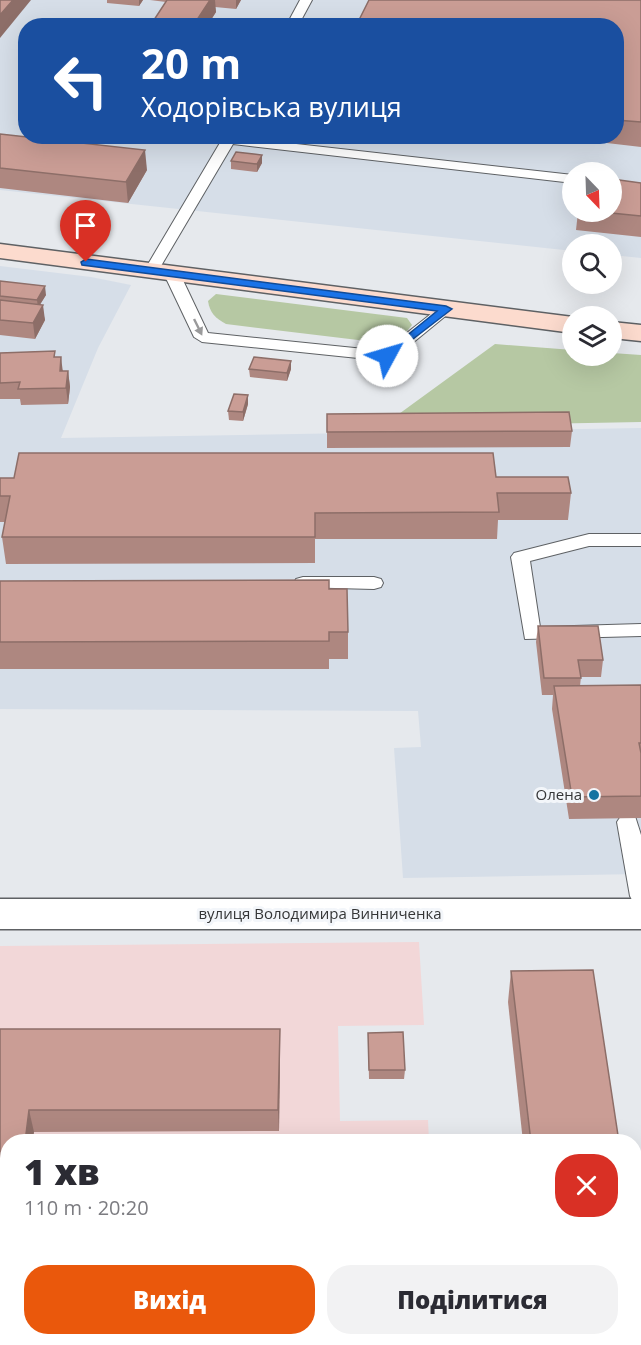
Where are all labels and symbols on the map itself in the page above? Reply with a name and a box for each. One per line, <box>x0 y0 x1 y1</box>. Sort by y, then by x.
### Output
north arrow <box>562 162 622 222</box>
pin <box>60 200 111 262</box>
one-way arrow <box>193 318 202 335</box>
position arrow <box>355 324 419 388</box>
place label: Олена <box>535 784 582 804</box>
marker: Олена <box>587 788 601 802</box>
street label: вулиця Володимира Винниченка <box>198 903 442 923</box>

